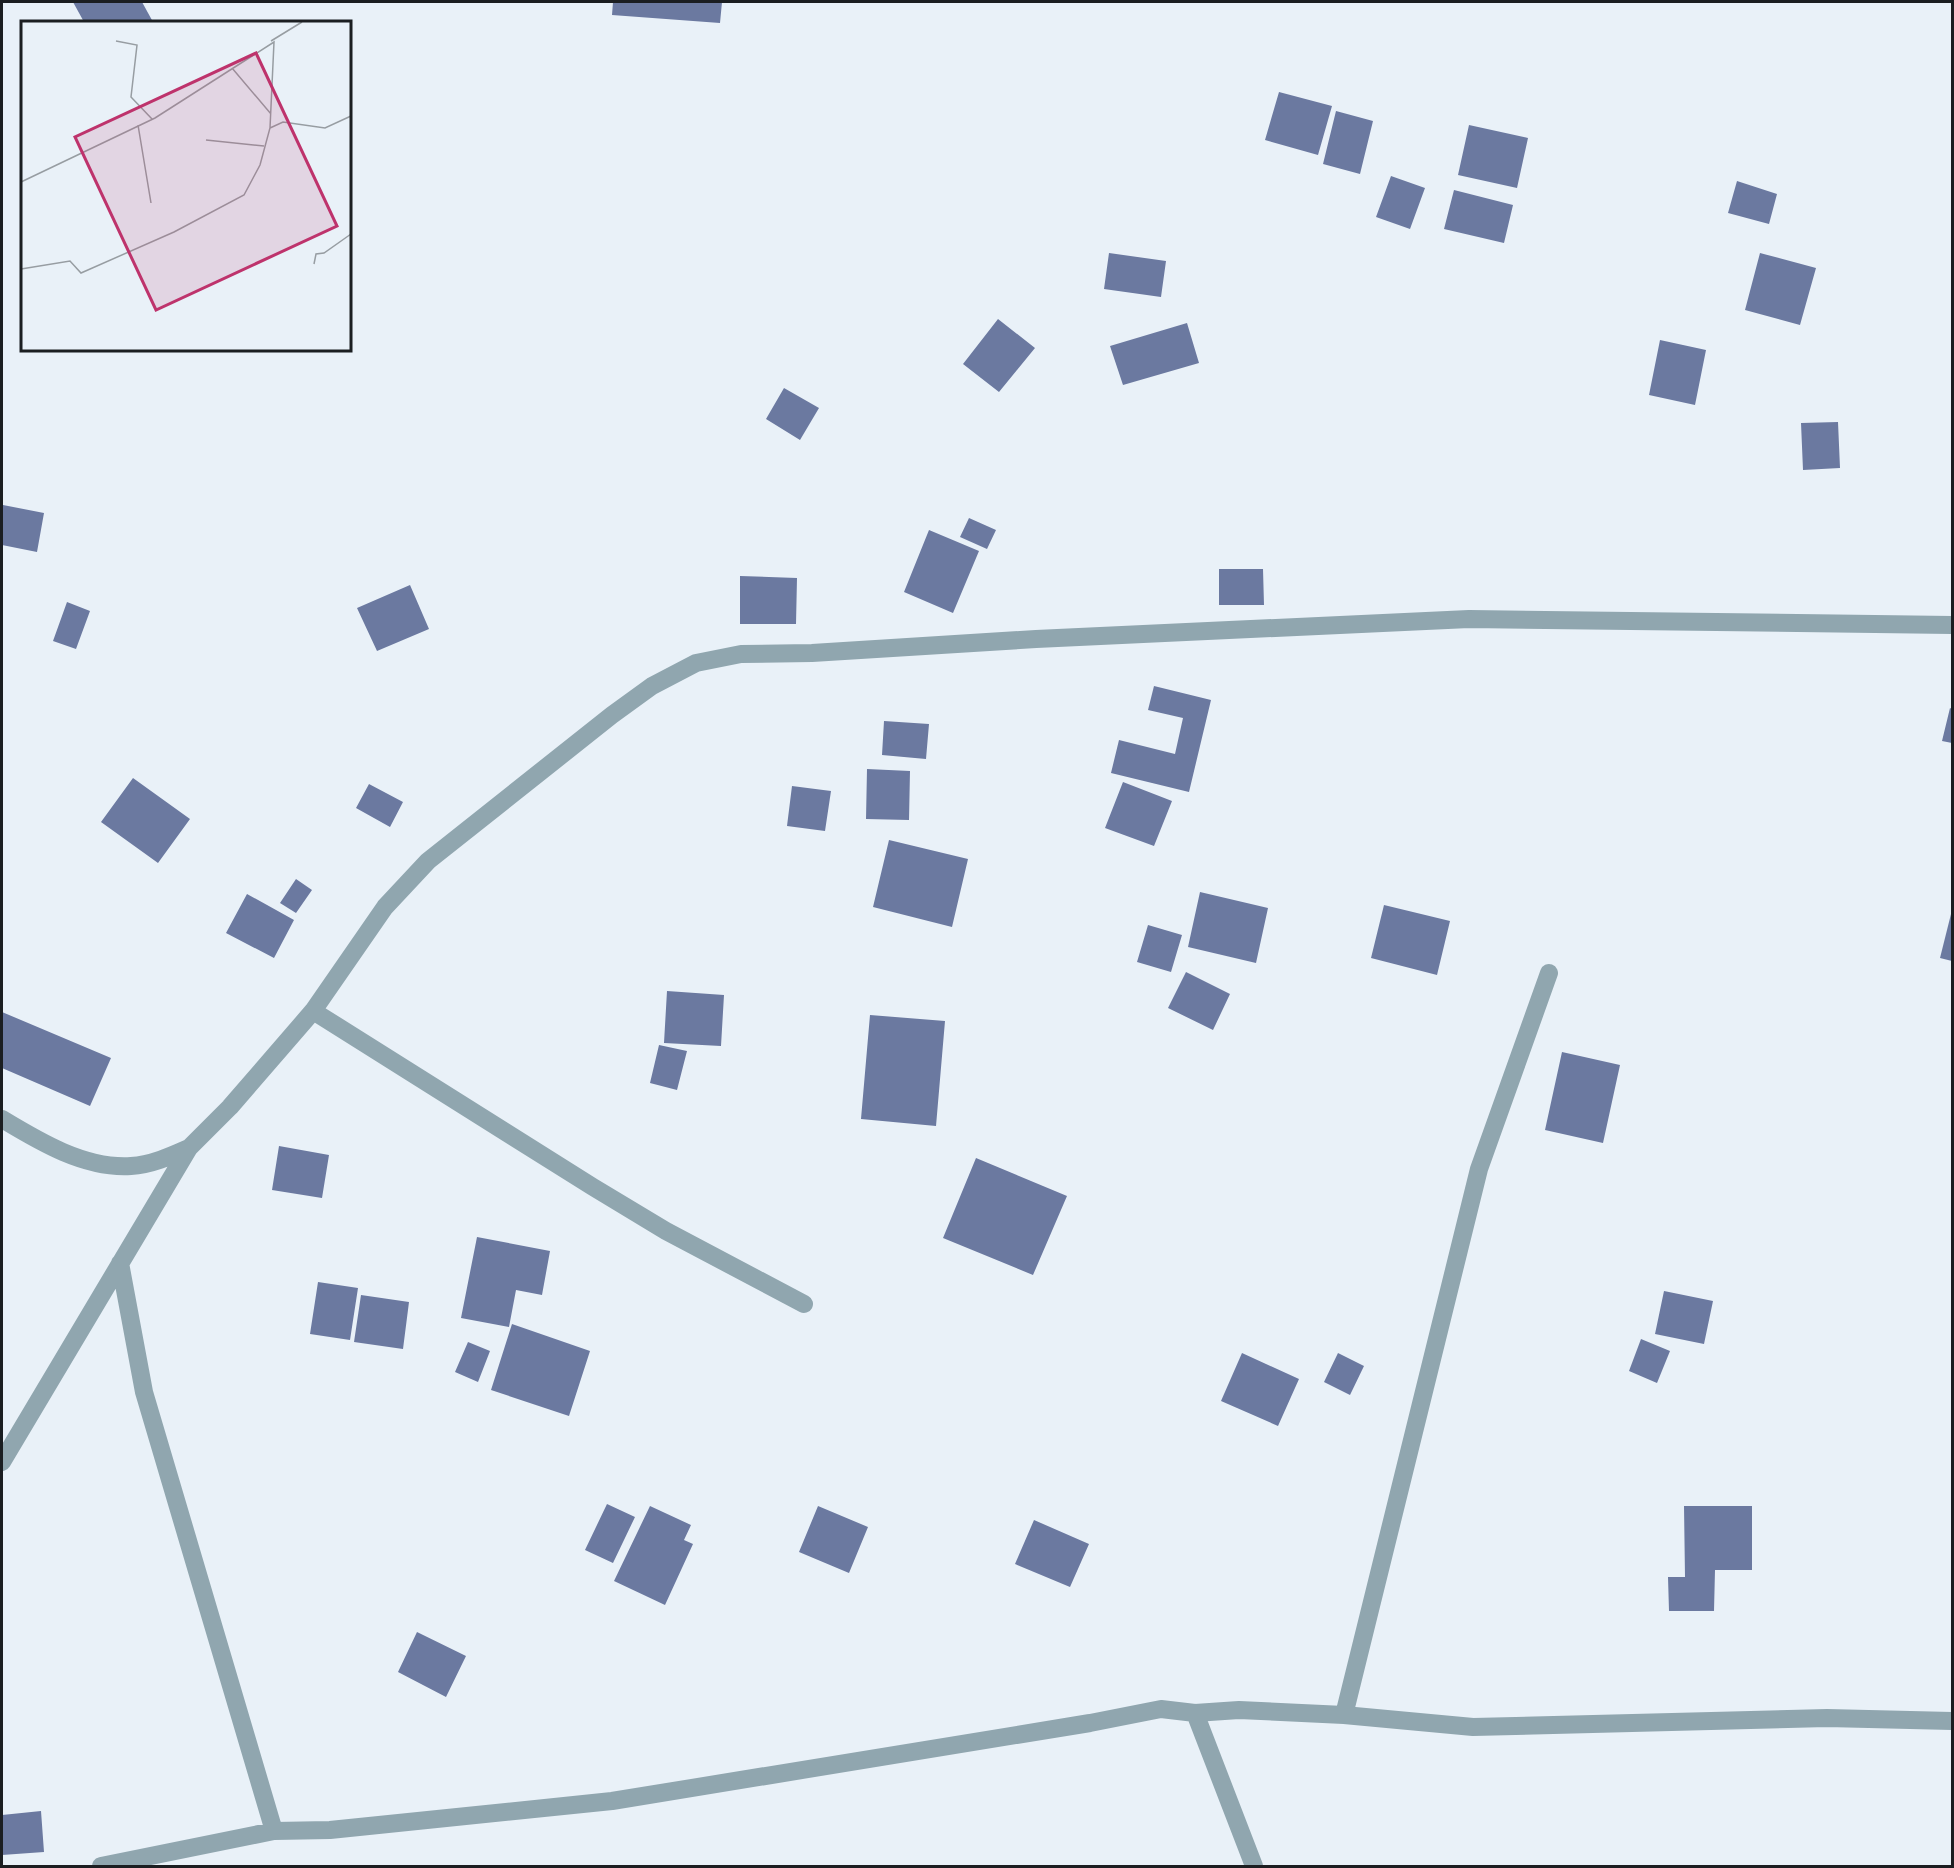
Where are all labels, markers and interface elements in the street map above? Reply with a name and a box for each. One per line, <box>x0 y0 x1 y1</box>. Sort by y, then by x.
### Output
inset map <box>21 21 351 351</box>

